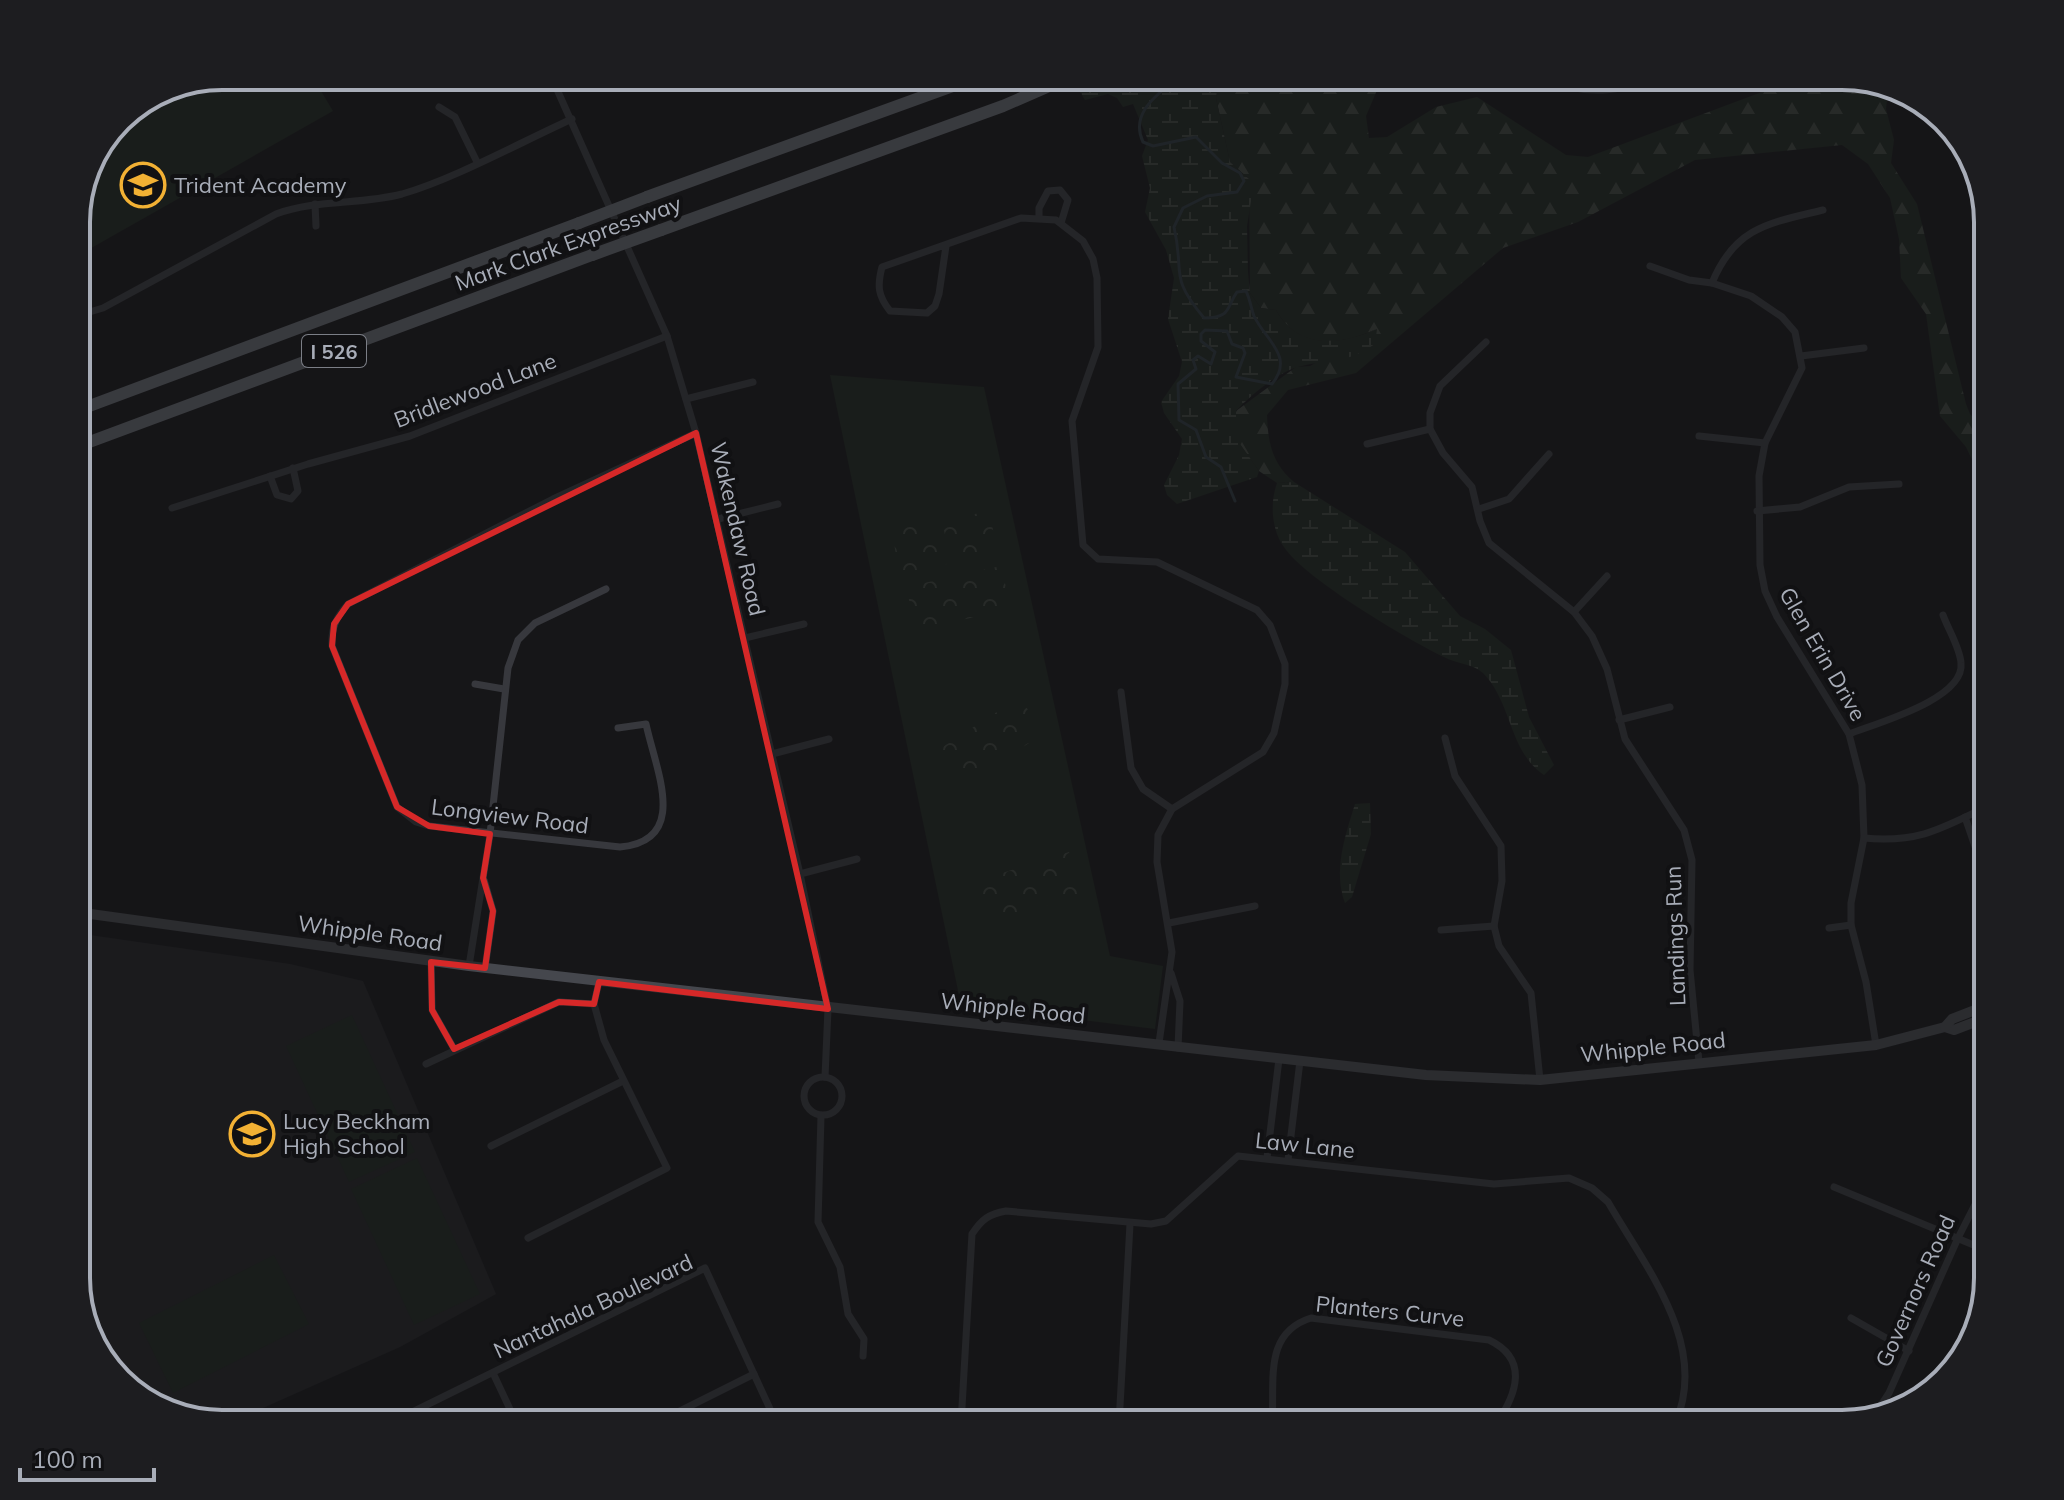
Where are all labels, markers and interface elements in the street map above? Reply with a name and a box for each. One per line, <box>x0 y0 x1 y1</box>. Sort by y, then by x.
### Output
school or university icon: Trident Academy <box>119 161 167 209</box>
place label: Trident Academy <box>174 171 347 199</box>
street label: Mark Clark Expressway <box>451 189 685 297</box>
road number: I 526 <box>302 335 366 367</box>
street label: Bridlewood Lane <box>390 346 560 434</box>
street label: Wakendaw Road <box>704 439 772 619</box>
street label: Glen Erin Drive <box>1773 582 1873 726</box>
street label: Longview Road <box>430 792 590 840</box>
street label: Landings Run <box>1659 865 1691 1007</box>
street label: Whipple Road <box>296 909 444 957</box>
street label: Whipple Road <box>939 986 1087 1030</box>
street label: Whipple Road <box>1579 1025 1727 1069</box>
place label: Lucy Beckham High School <box>283 1107 430 1160</box>
school or university icon: Lucy Beckham High School <box>228 1110 276 1158</box>
street label: Law Lane <box>1254 1126 1356 1164</box>
street label: Governors Road <box>1869 1210 1961 1372</box>
street label: Nantahala Boulevard <box>489 1248 697 1364</box>
street label: Planters Curve <box>1314 1289 1466 1333</box>
scale bar <box>20 1432 154 1482</box>
text: 100 m <box>32 1444 103 1474</box>

